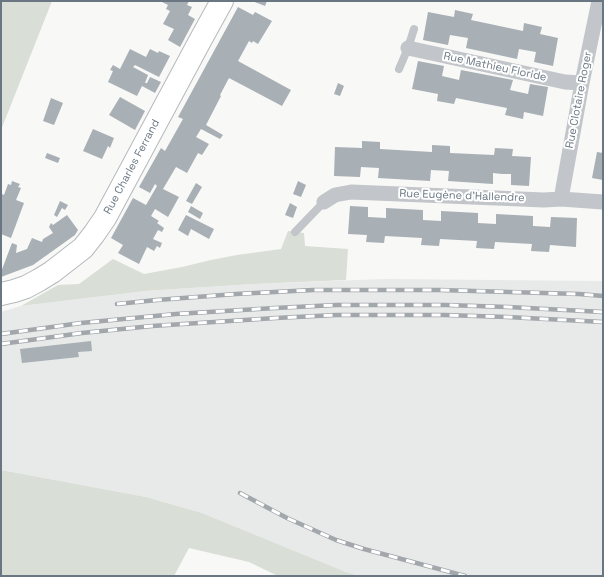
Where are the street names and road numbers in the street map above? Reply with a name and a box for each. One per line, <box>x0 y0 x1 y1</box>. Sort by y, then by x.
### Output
street label: Rue Mathieu Floride <box>442 50 548 84</box>
street label: Rue Clotaire Roger <box>563 51 595 149</box>
street label: Rue Charles Ferrand <box>101 117 163 217</box>
street label: Rue Eugène d'Hallendre <box>399 187 525 205</box>

